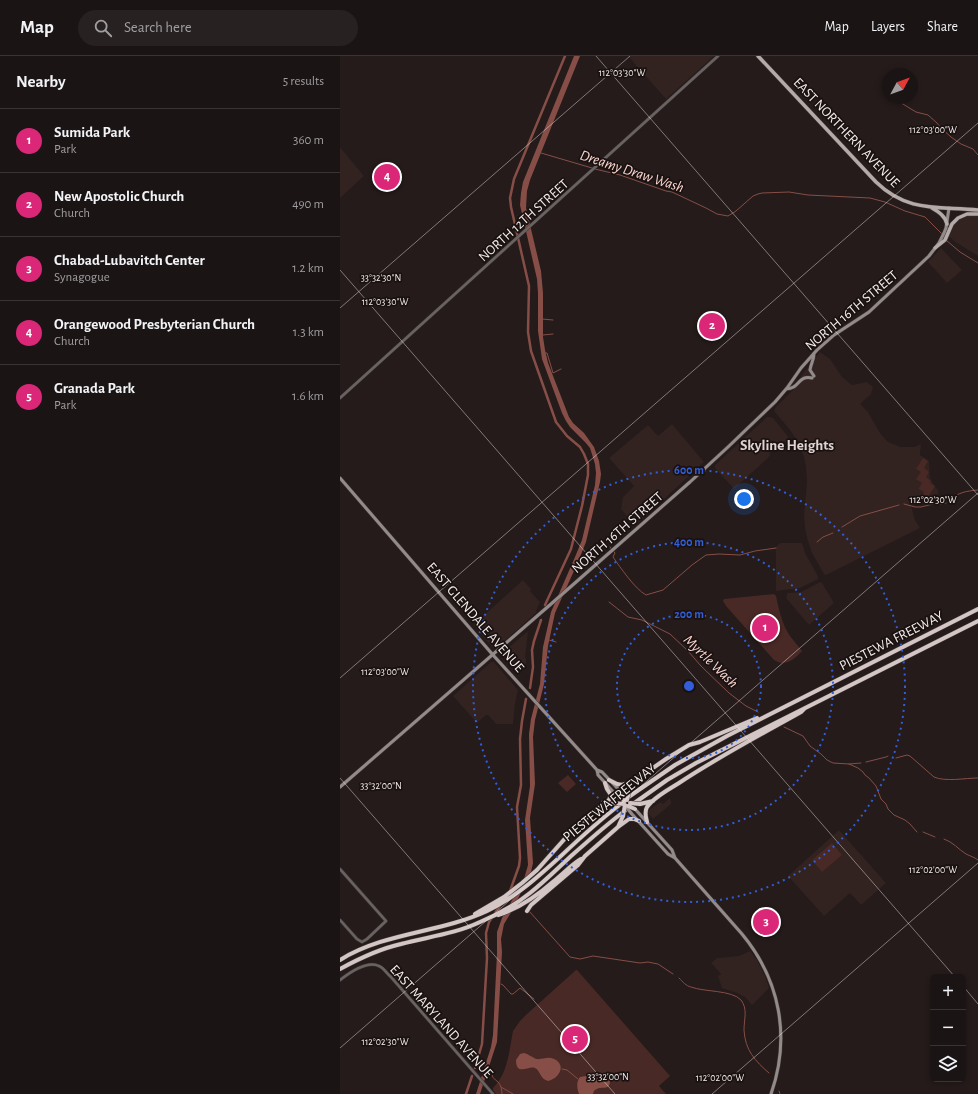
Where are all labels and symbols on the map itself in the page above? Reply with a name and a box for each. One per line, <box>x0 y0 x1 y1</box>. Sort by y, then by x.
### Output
text: 112°03'30"W <box>599 68 645 78</box>
north arrow <box>882 68 918 104</box>
street label: EAST NORTHERN AVENUE <box>790 75 902 190</box>
text: 112°03'00"W <box>909 125 957 135</box>
water label: Dreamy Draw Wash <box>578 148 686 195</box>
pin: 4 <box>374 162 400 192</box>
street label: NORTH 12TH STREET <box>476 177 571 265</box>
street label: NORTH 16TH STREET <box>803 268 901 353</box>
text: 33°32'30"N <box>361 273 401 283</box>
text: 112°03'30"W <box>362 297 408 307</box>
pin: 2 <box>699 311 725 341</box>
district label: Skyline Heights <box>740 438 834 453</box>
text: 600 m <box>674 464 704 476</box>
street label: NORTH 16TH STREET <box>569 489 666 576</box>
your location <box>734 489 754 509</box>
text: 112°02'30"W <box>909 495 957 505</box>
text: 400 m <box>674 536 704 548</box>
street label: EAST GLENDALE AVENUE <box>424 560 527 675</box>
text: 200 m <box>674 608 704 620</box>
street label: PIESTEWA FREEWAY <box>837 608 946 673</box>
pin: 1 <box>752 613 778 643</box>
water label: Myrtle Wash <box>681 632 741 691</box>
text: 112°03'00"W <box>361 667 409 677</box>
centre of rings <box>682 679 696 693</box>
street label: PIESTEWA FREEWAY <box>561 761 659 844</box>
text: 33°32'00"N <box>360 781 402 791</box>
text: 112°02'00"W <box>909 865 957 875</box>
pin: 3 <box>753 907 779 937</box>
street label: EAST MARYLAND AVENUE <box>387 963 496 1081</box>
pin: 5 <box>562 1024 588 1054</box>
text: 112°02'30"W <box>361 1037 409 1047</box>
text: 33°32'00"N <box>587 1072 629 1082</box>
text: 112°02'00"W <box>696 1073 744 1083</box>

